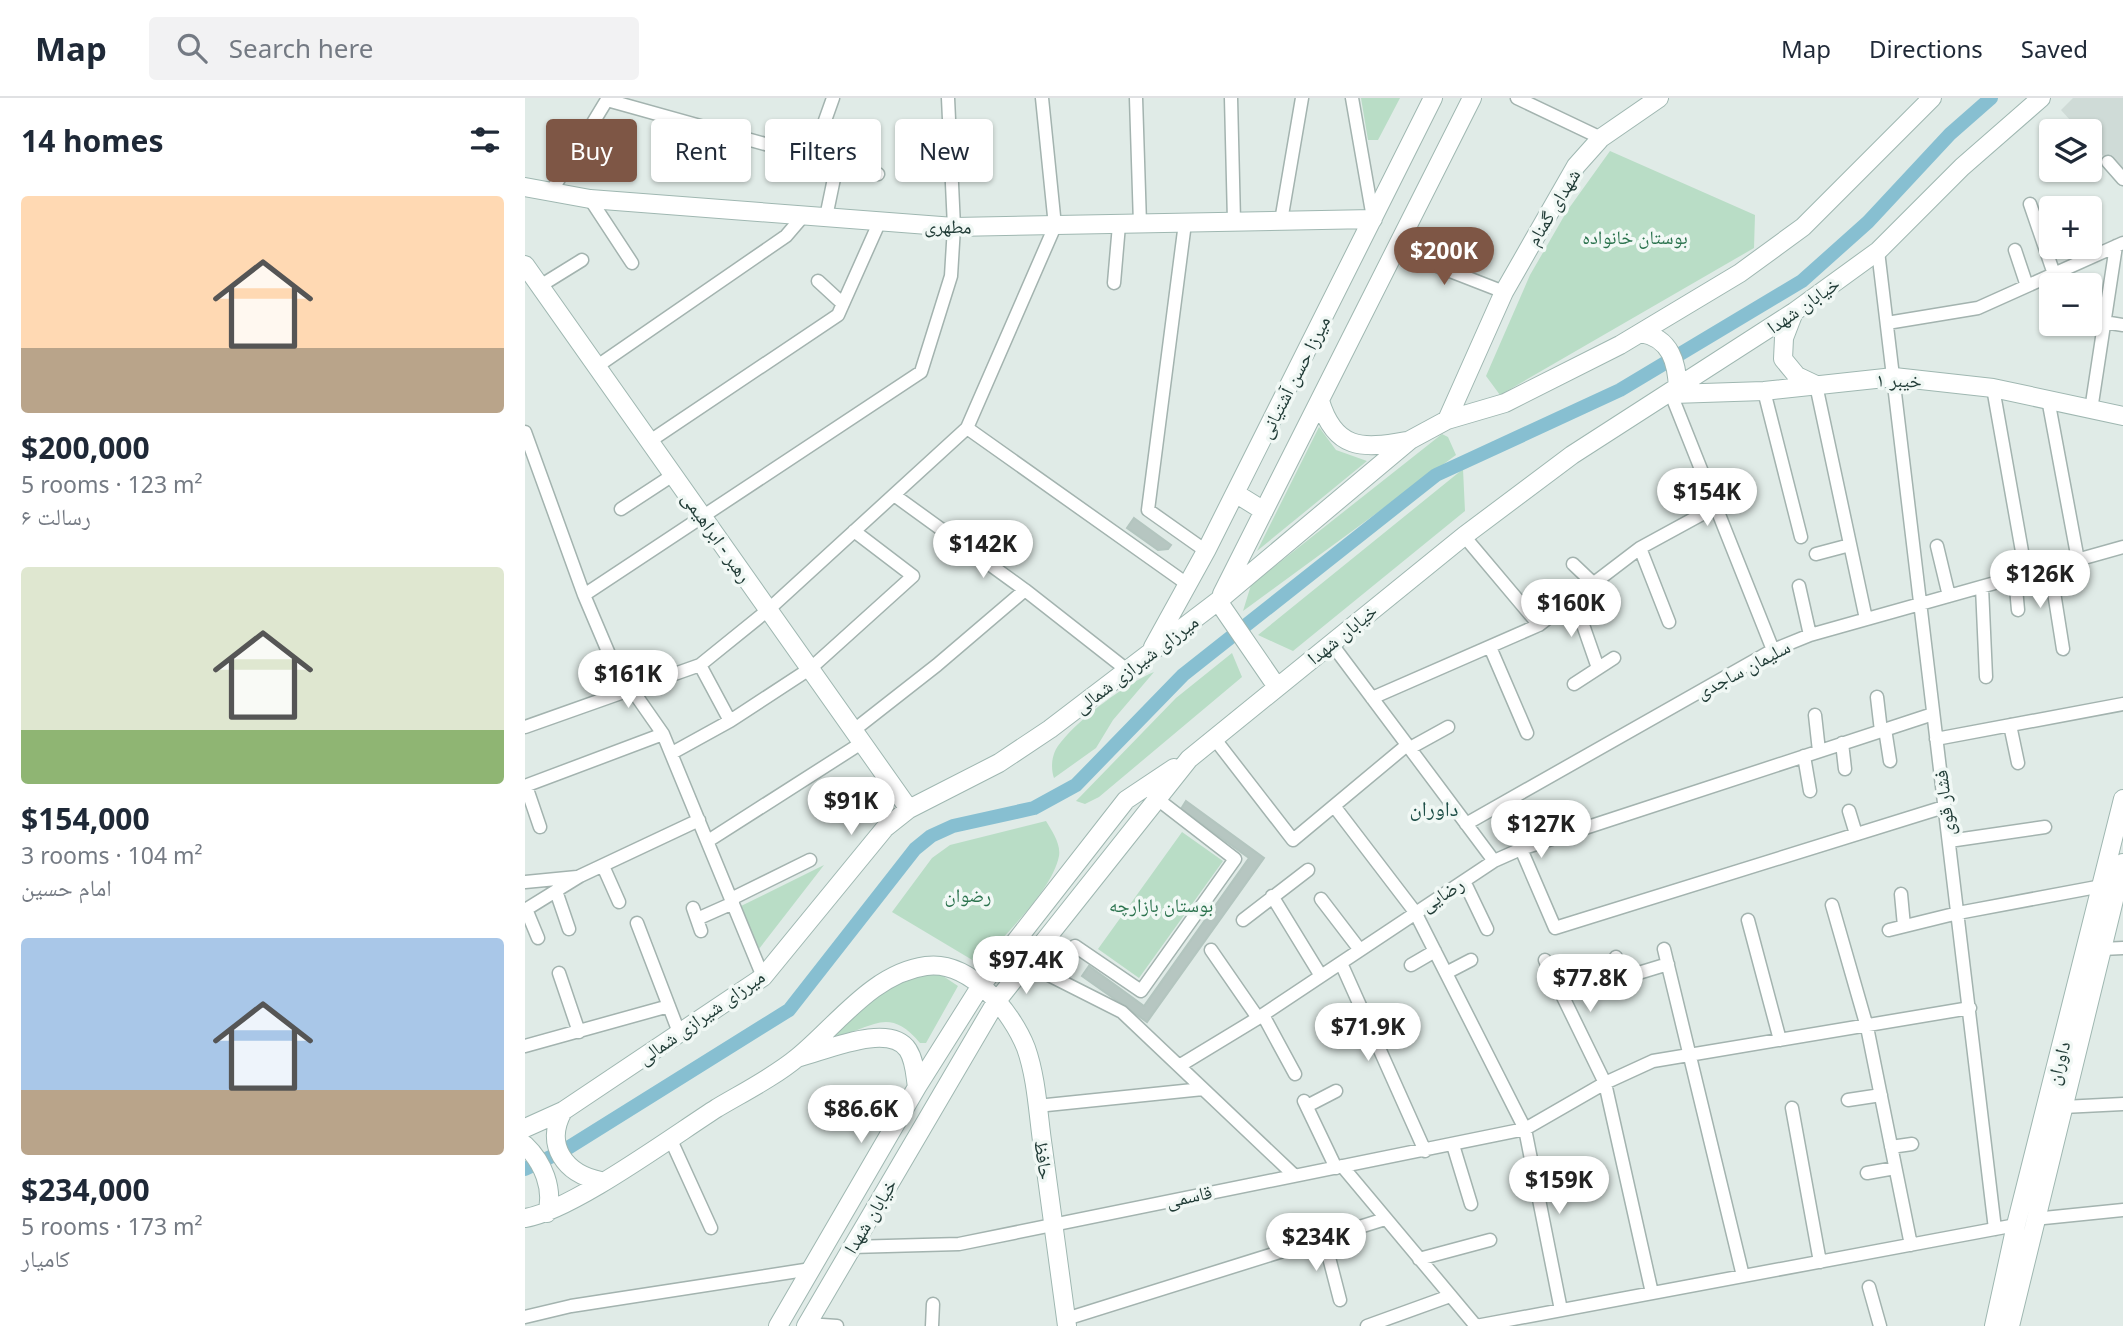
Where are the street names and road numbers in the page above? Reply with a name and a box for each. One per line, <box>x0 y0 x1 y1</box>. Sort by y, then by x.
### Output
street label: شهدای گمنام <box>1520 164 1587 251</box>
street label: مطهری <box>924 212 972 240</box>
street label: خیابان شهدا <box>1762 271 1844 339</box>
street label: میرزا حسن آشتیانی <box>1252 311 1336 443</box>
street label: خیبر ۱ <box>1876 367 1922 393</box>
street label: رهبر - ابراهیمی <box>676 486 758 588</box>
street label: خیابان شهدا <box>1302 598 1382 670</box>
street label: میرزای شیرازی شمالی <box>1068 609 1204 719</box>
street label: سلیمان ساجدی <box>1691 633 1795 705</box>
street label: فشار قوی <box>1927 769 1961 837</box>
street label: رضایی <box>1415 871 1469 917</box>
street label: میرزای شیرازی شمالی <box>632 963 770 1071</box>
street label: داوران <box>2040 1038 2076 1088</box>
street label: حافظ <box>1028 1139 1060 1181</box>
street label: خیابان شهدا <box>837 1174 903 1258</box>
street label: قاسمی <box>1164 1178 1214 1214</box>

